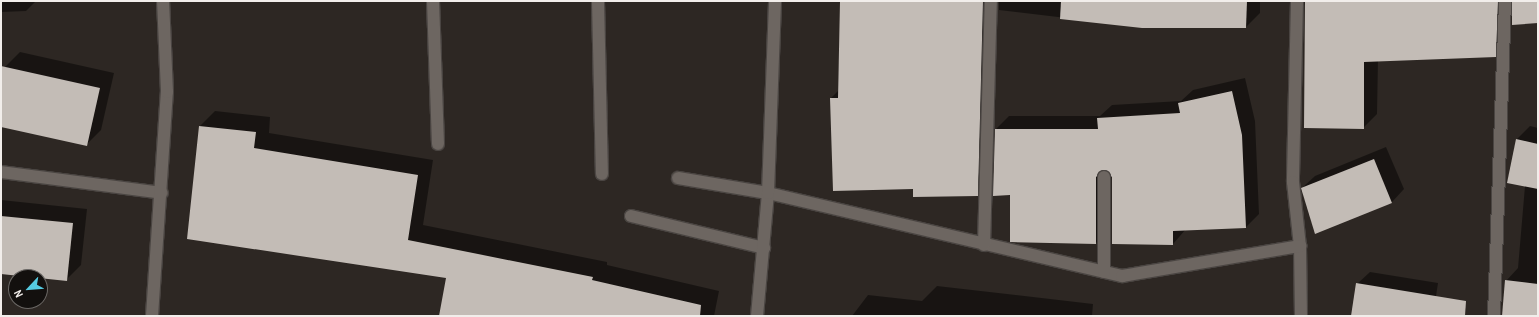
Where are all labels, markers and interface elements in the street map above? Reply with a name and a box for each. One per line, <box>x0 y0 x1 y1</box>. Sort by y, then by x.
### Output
north arrow <box>8 269 48 309</box>
text: N <box>10 288 26 300</box>

